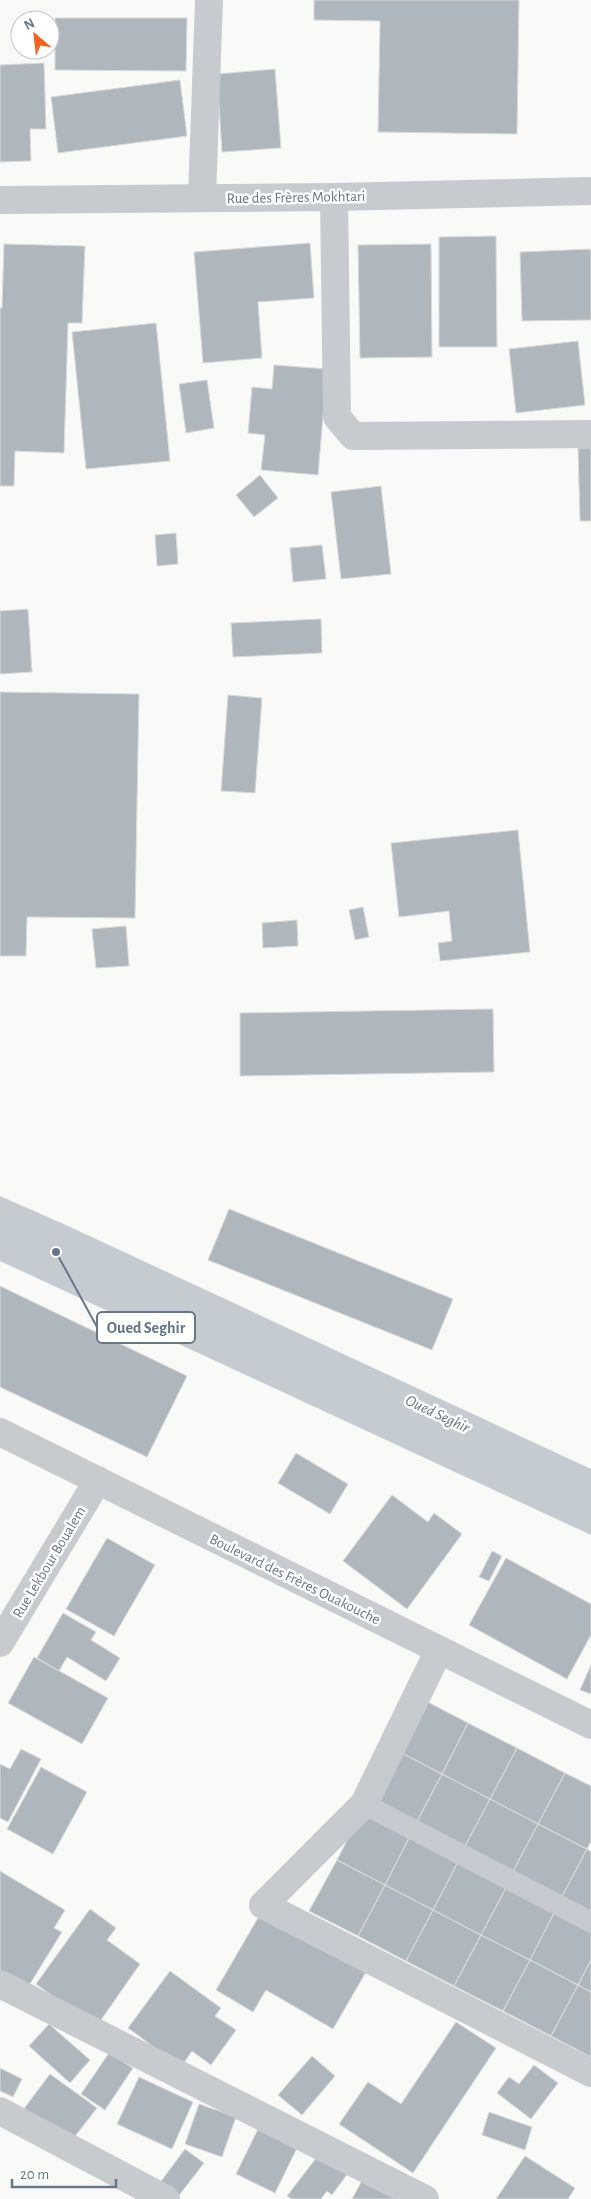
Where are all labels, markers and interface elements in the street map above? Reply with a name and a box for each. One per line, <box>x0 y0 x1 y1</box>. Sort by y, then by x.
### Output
north arrow <box>10 10 60 60</box>
text: N <box>22 16 37 33</box>
street label: Rue des Frères Mokhtari <box>226 189 366 206</box>
callout: Oued Seghir <box>97 1312 195 1343</box>
text: Oued Seghir <box>107 1320 186 1336</box>
water label: Oued Seghir <box>403 1392 473 1436</box>
street label: Rue Lekbour Boualem <box>10 1504 89 1621</box>
street label: Boulevard des Frères Ouakouche <box>207 1532 383 1627</box>
scale bar <box>12 2156 116 2188</box>
text: 20 m <box>20 2167 49 2182</box>

